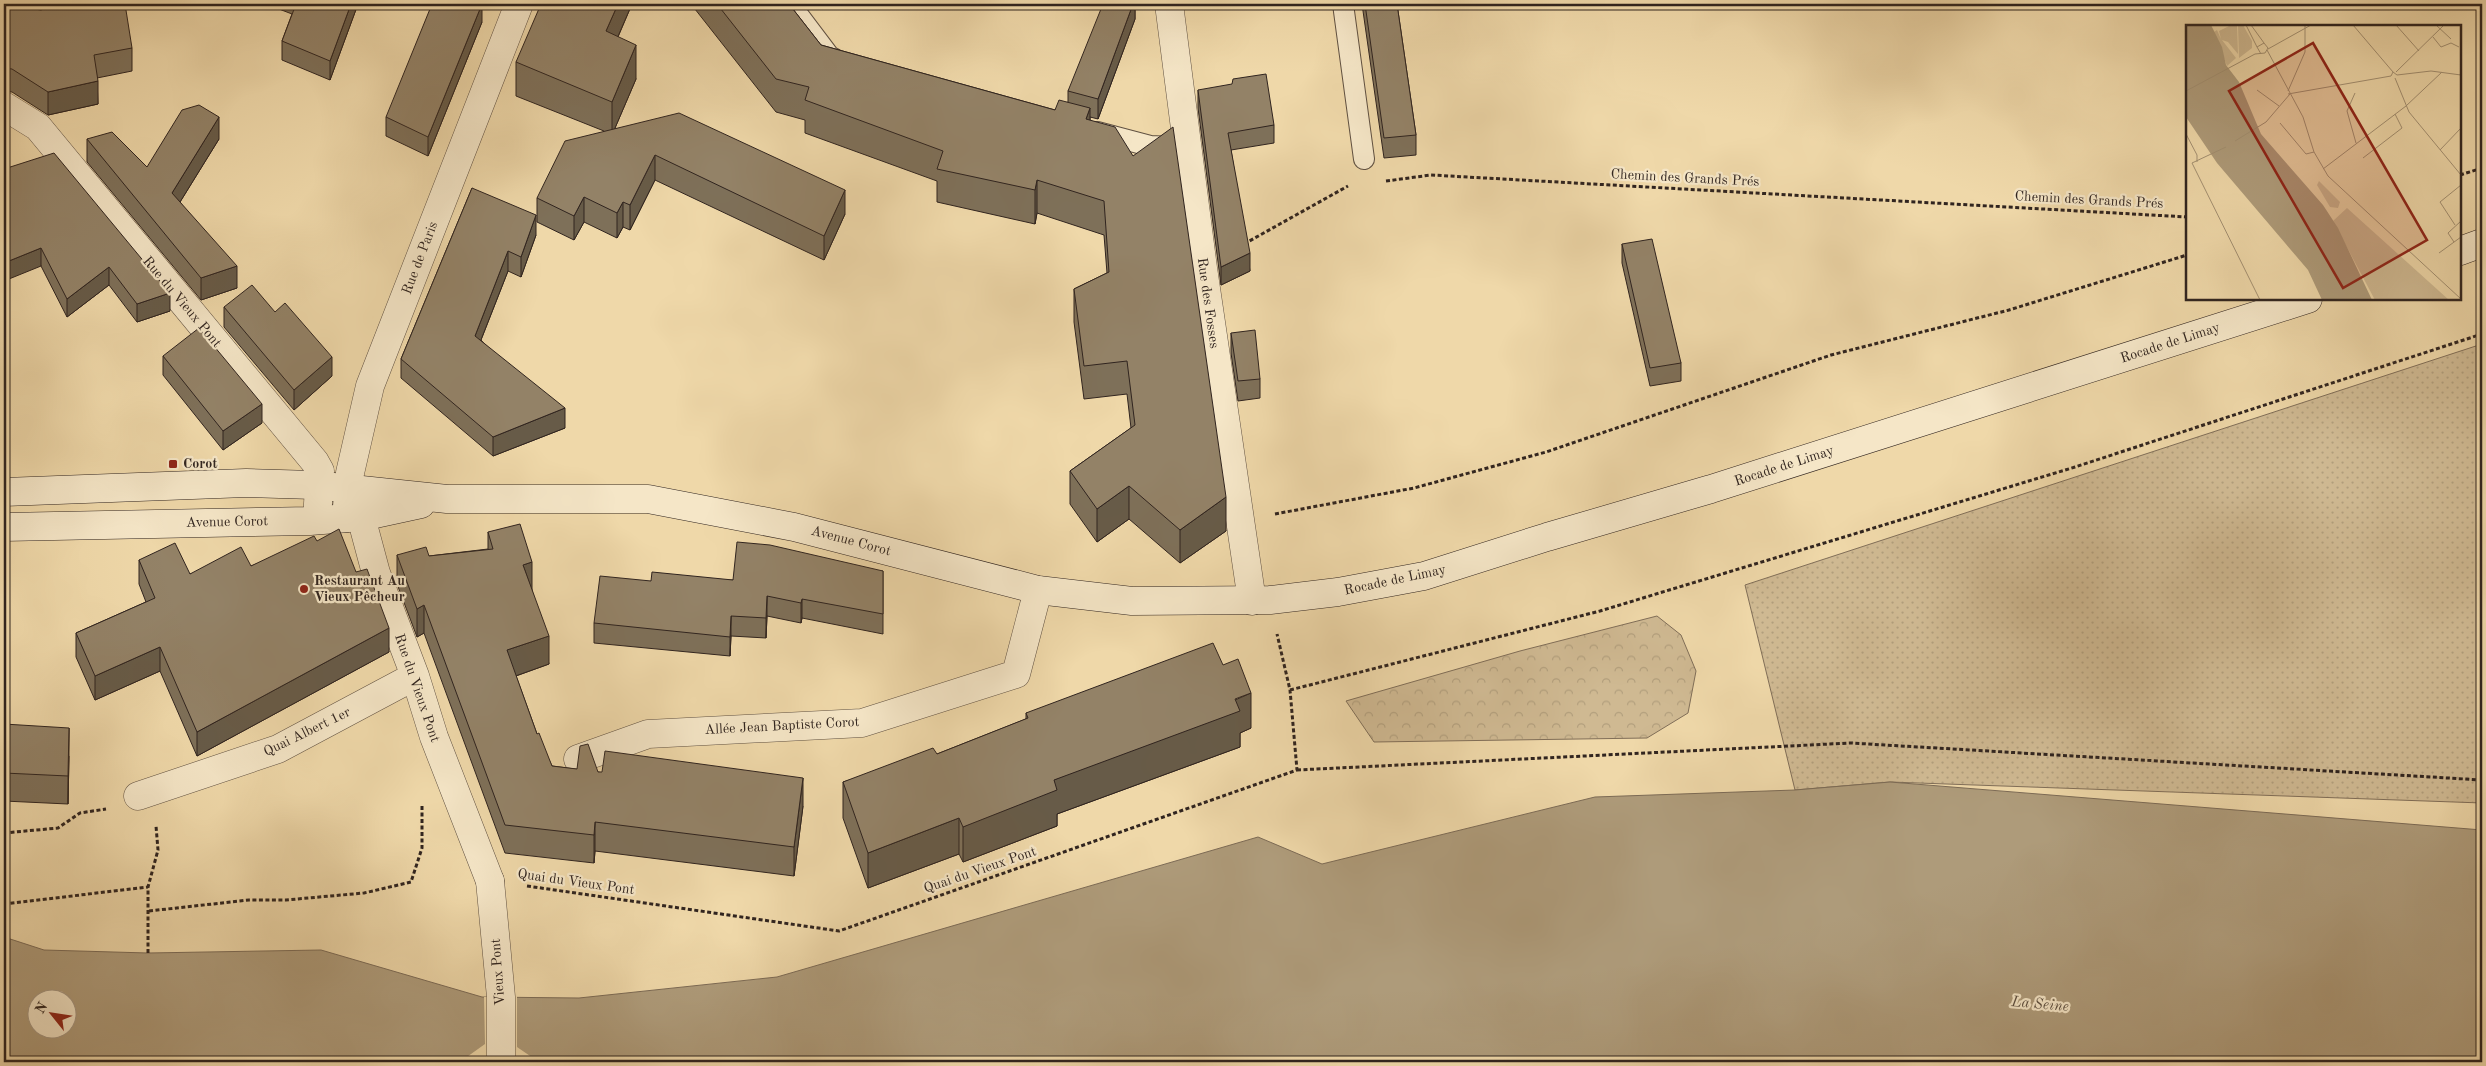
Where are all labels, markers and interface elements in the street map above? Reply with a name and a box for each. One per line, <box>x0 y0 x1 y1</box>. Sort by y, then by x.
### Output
inset map <box>2186 25 2461 300</box>
street label: Chemin des Grands Prés <box>1610 167 1760 189</box>
street label: Chemin des Grands Prés <box>2014 189 2164 211</box>
street label: Rue de Paris <box>400 220 440 296</box>
street label: Rue du Vieux Pont <box>140 254 224 350</box>
street label: Rue des Fosses <box>1195 257 1221 349</box>
street label: Rocade de Limay <box>2119 320 2222 366</box>
street label: Rocade de Limay <box>1733 443 1836 489</box>
place label: Corot <box>183 457 218 471</box>
marker: Corot <box>167 458 179 470</box>
street label: Avenue Corot <box>186 514 268 530</box>
street label: Avenue Corot <box>809 524 893 558</box>
street label: Rocade de Limay <box>1343 562 1448 598</box>
place label: Restaurant Au Vieux Pêcheur <box>314 574 405 604</box>
marker: Restaurant Au Vieux Pêcheur <box>298 583 310 595</box>
street label: Rue du Vieux Pont <box>392 632 442 744</box>
street label: Quai Albert 1er <box>261 705 353 759</box>
street label: Allée Jean Baptiste Corot <box>704 715 860 737</box>
street label: Quai du Vieux Pont <box>922 844 1038 896</box>
street label: Quai du Vieux Pont <box>517 867 635 897</box>
street label: Vieux Pont <box>489 938 507 1006</box>
north arrow <box>28 988 78 1038</box>
water label: La Seine <box>2010 995 2069 1015</box>
text: N <box>33 1000 50 1016</box>

